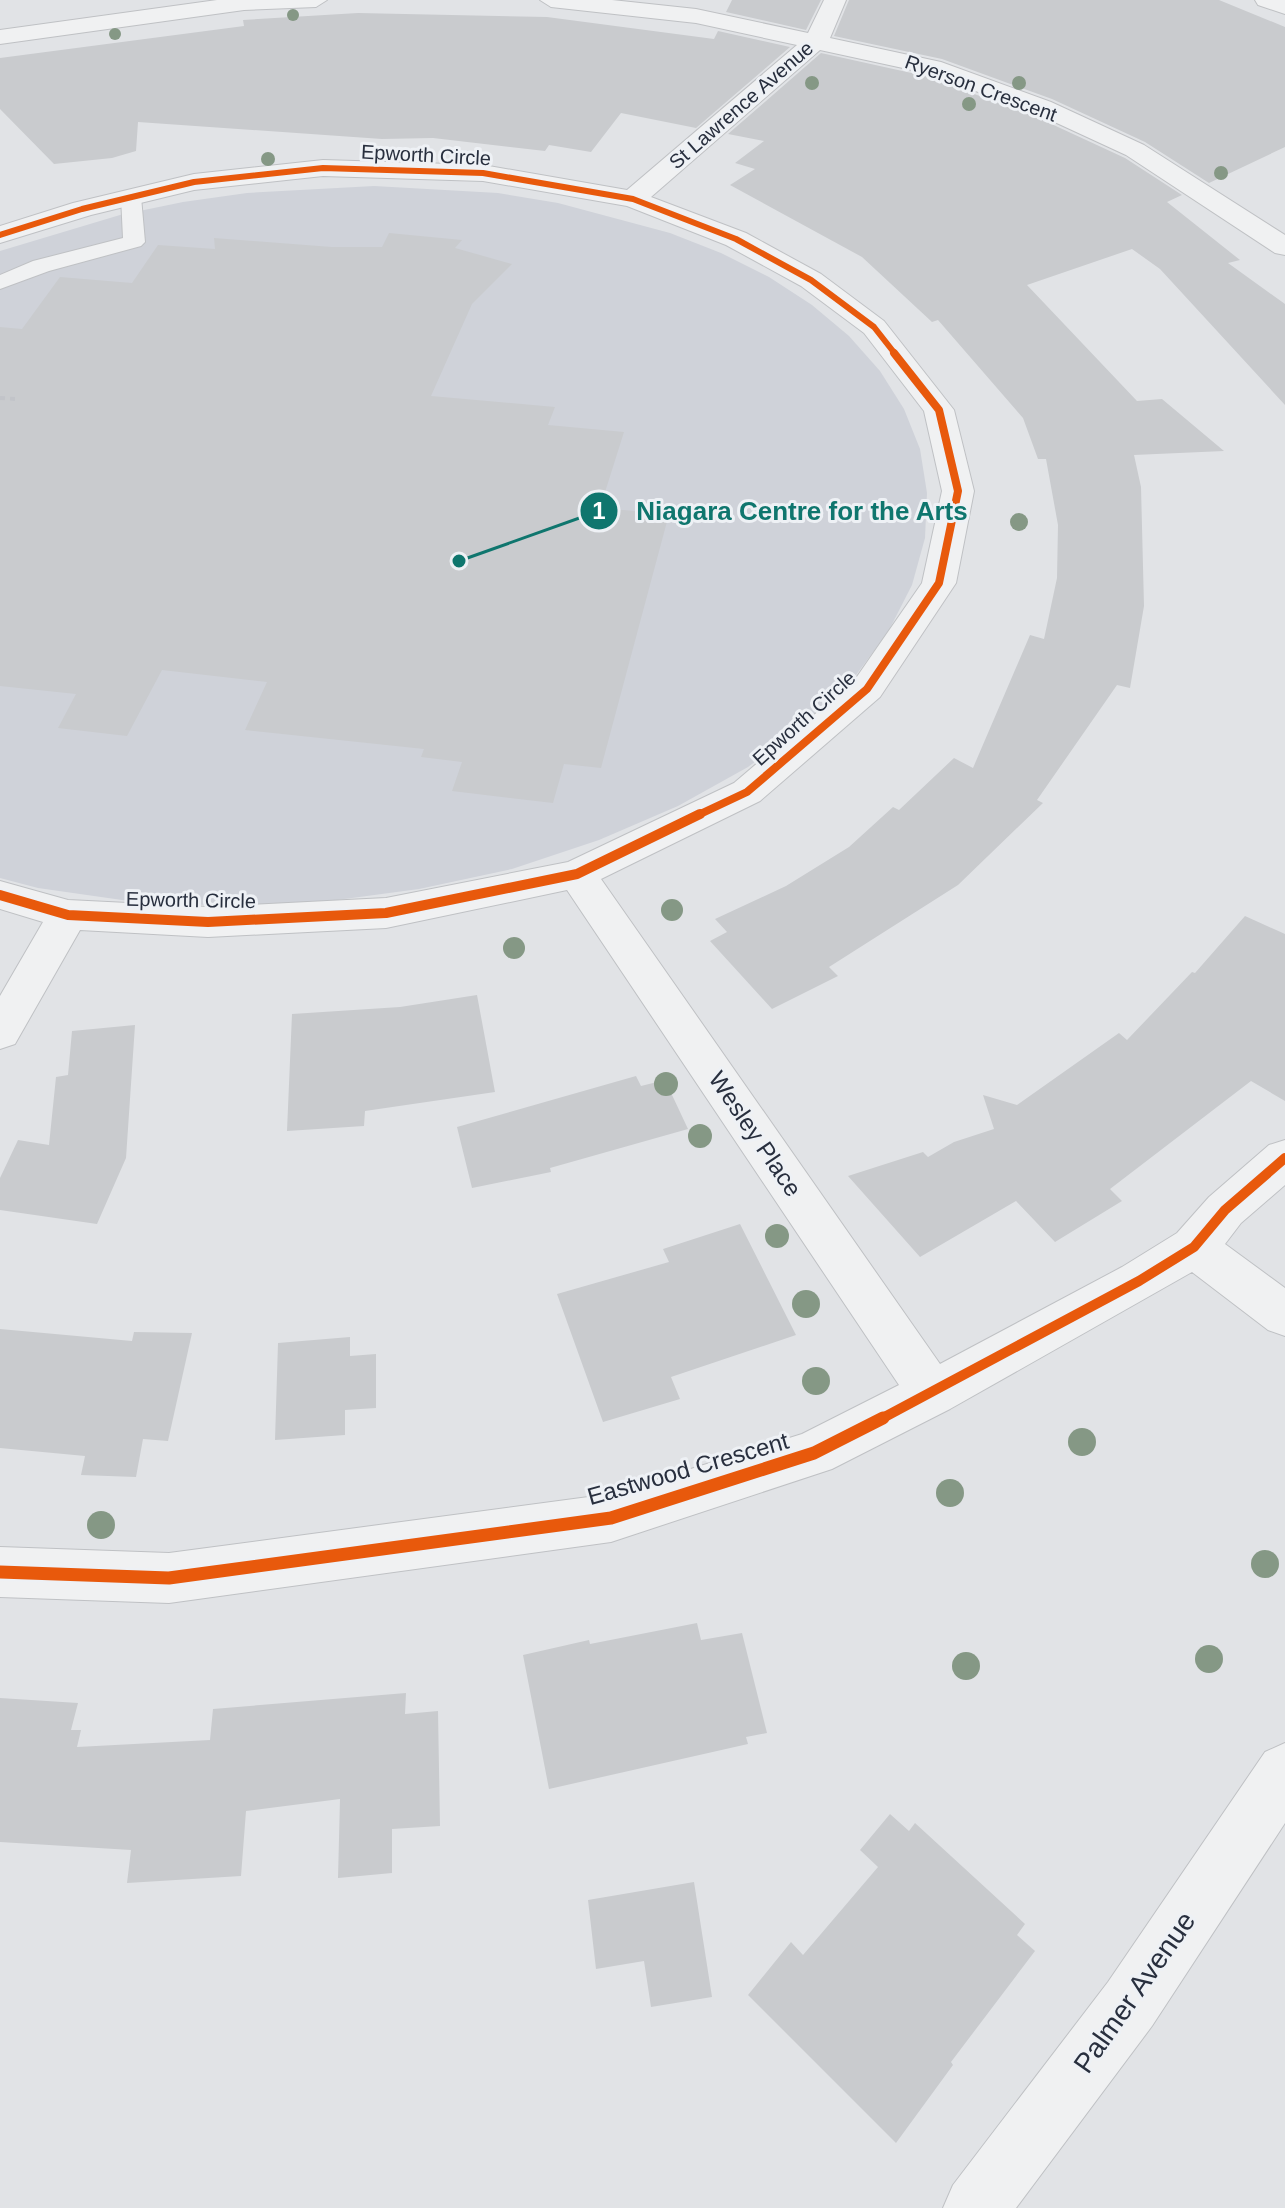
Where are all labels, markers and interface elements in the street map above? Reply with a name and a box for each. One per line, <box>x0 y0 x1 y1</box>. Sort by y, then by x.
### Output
street label: St Lawrence Avenue <box>665 37 817 173</box>
street label: Ryerson Crescent <box>902 50 1060 126</box>
street label: Epworth Circle <box>360 141 492 169</box>
callout: Niagara Centre for the Arts <box>579 486 984 536</box>
text: Niagara Centre for the Arts <box>636 496 968 526</box>
text: 1 <box>592 497 606 524</box>
street label: Epworth Circle <box>748 666 860 770</box>
street label: Epworth Circle <box>126 888 256 912</box>
street label: Wesley Place <box>704 1066 807 1201</box>
street label: Eastwood Crescent <box>584 1427 792 1510</box>
street label: Palmer Avenue <box>1067 1906 1201 2079</box>

